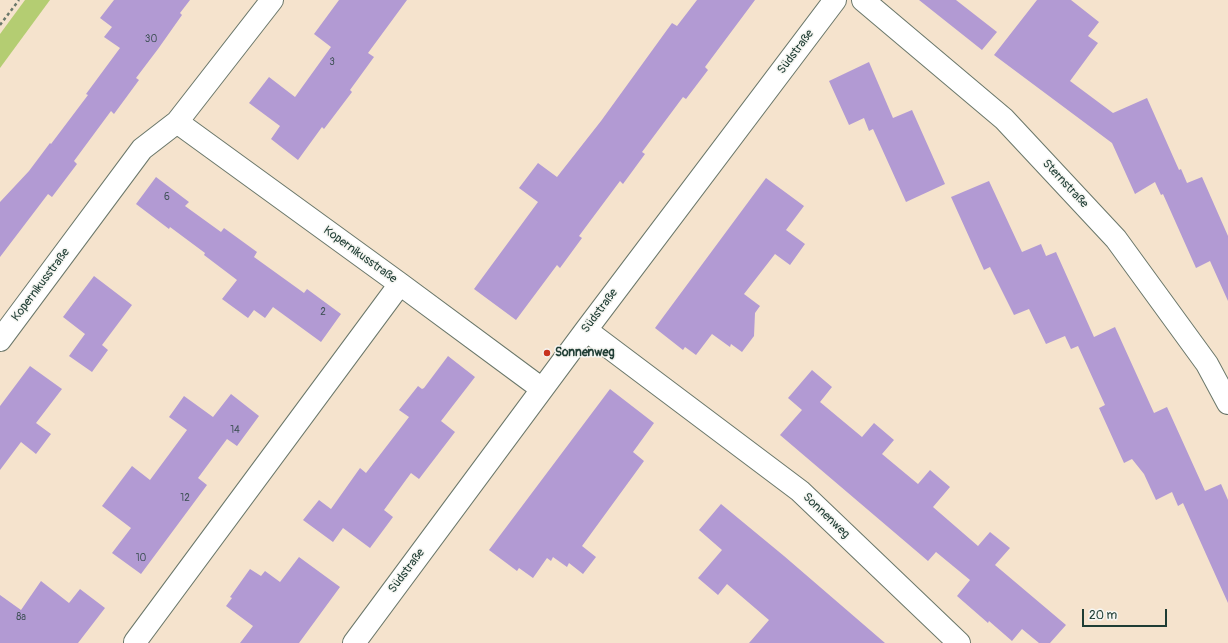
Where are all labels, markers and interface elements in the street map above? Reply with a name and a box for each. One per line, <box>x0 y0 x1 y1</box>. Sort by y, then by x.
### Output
street label: Südstraße <box>775 27 817 77</box>
house number: 30 <box>145 33 157 45</box>
house number: 3 <box>329 56 335 68</box>
street label: Sternstraße <box>1039 157 1091 211</box>
house number: 6 <box>164 191 170 203</box>
street label: Kopernikusstraße <box>320 223 400 287</box>
street label: Kopernikusstraße <box>9 246 73 324</box>
street label: Südstraße <box>579 286 621 336</box>
house number: 2 <box>320 306 326 318</box>
place label: Sonnenweg <box>555 346 614 360</box>
marker: Sonnenweg <box>542 348 552 358</box>
house number: 14 <box>230 424 240 436</box>
street label: Sonnenweg <box>800 490 852 542</box>
house number: 12 <box>180 492 190 504</box>
street label: Südstraße <box>386 546 428 596</box>
house number: 10 <box>136 552 146 564</box>
scale bar <box>1084 601 1169 627</box>
text: 20 m <box>1089 608 1117 623</box>
house number: 8a <box>16 611 26 623</box>

